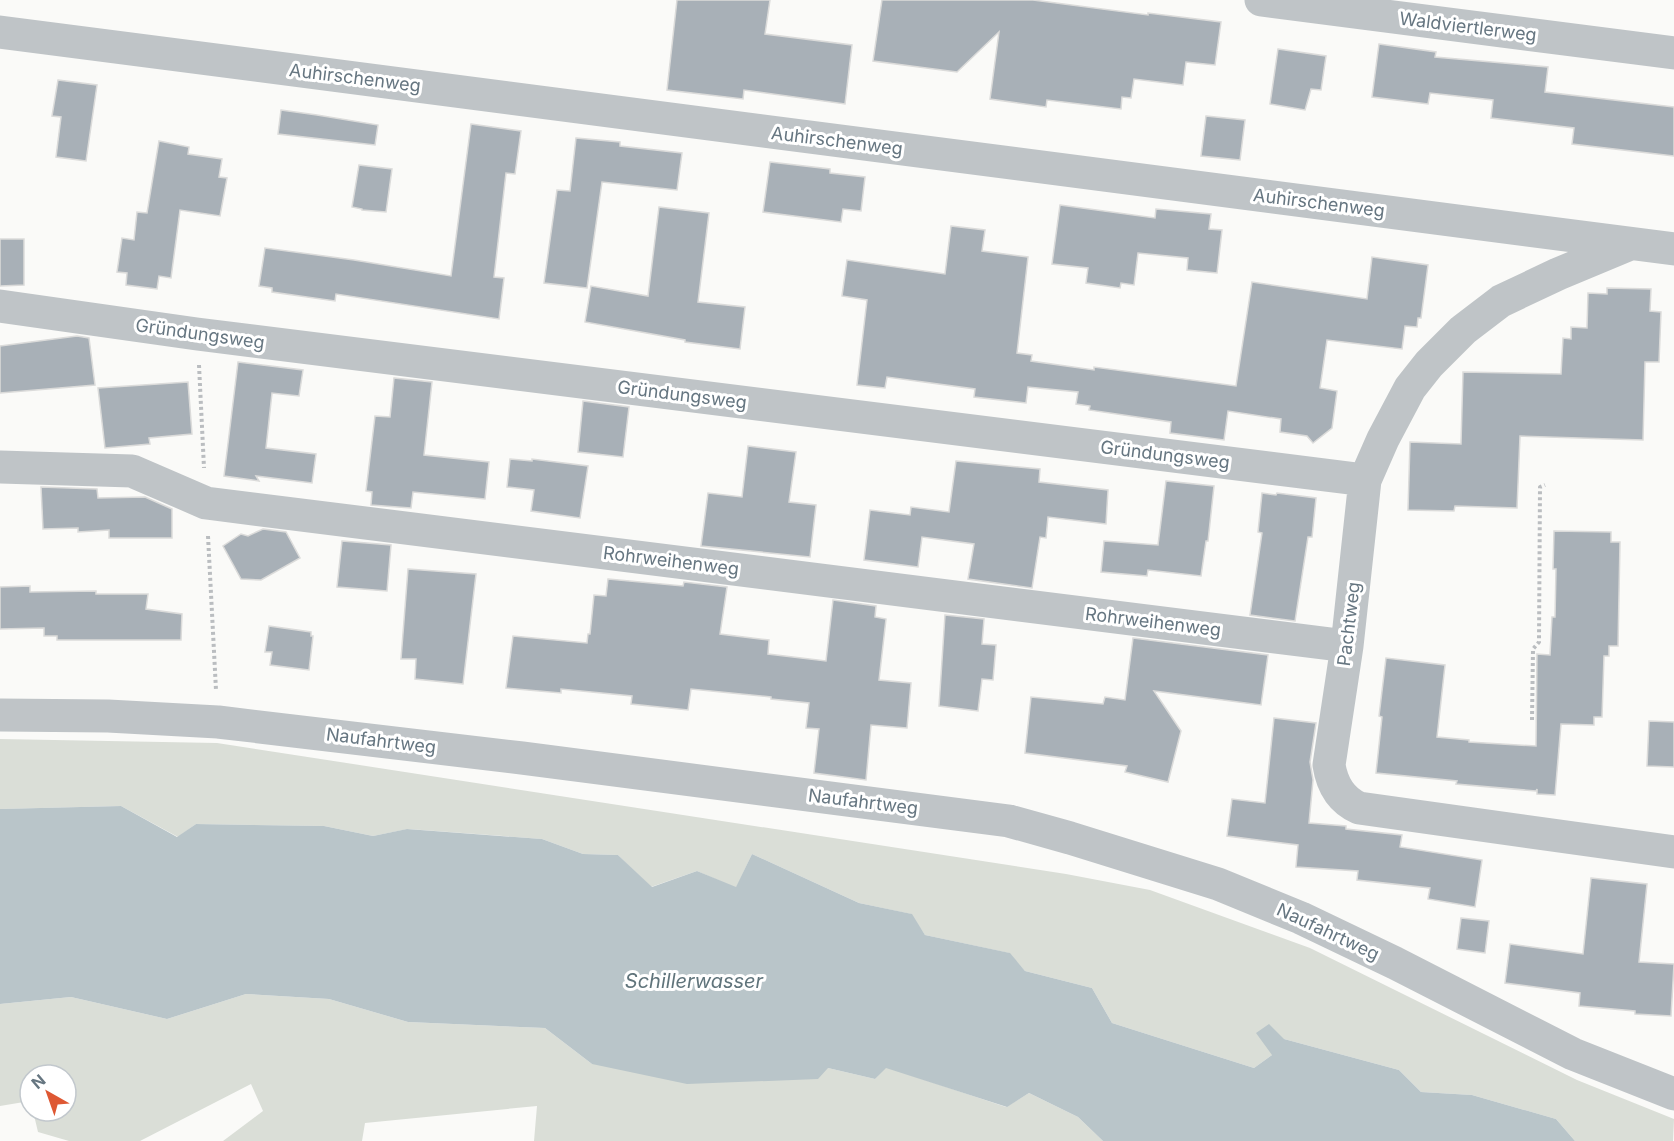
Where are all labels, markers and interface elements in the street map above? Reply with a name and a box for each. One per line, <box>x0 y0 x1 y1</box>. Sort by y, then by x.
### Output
street label: Waldviertlerweg <box>1398 8 1538 45</box>
street label: Auhirschenweg <box>288 59 422 96</box>
street label: Auhirschenweg <box>770 122 904 159</box>
street label: Auhirschenweg <box>1252 184 1386 221</box>
street label: Gründungsweg <box>134 314 266 353</box>
street label: Gründungsweg <box>616 376 748 413</box>
street label: Gründungsweg <box>1099 436 1231 473</box>
street label: Rohrweihenweg <box>602 542 740 579</box>
street label: Pachtweg <box>1333 581 1364 667</box>
street label: Rohrweihenweg <box>1084 603 1222 640</box>
street label: Naufahrtweg <box>325 723 437 758</box>
street label: Naufahrtweg <box>807 784 919 819</box>
street label: Naufahrtweg <box>1274 899 1383 964</box>
water label: Schillerwasser <box>625 969 764 993</box>
north arrow <box>18 1063 78 1123</box>
text: N <box>27 1070 49 1093</box>

